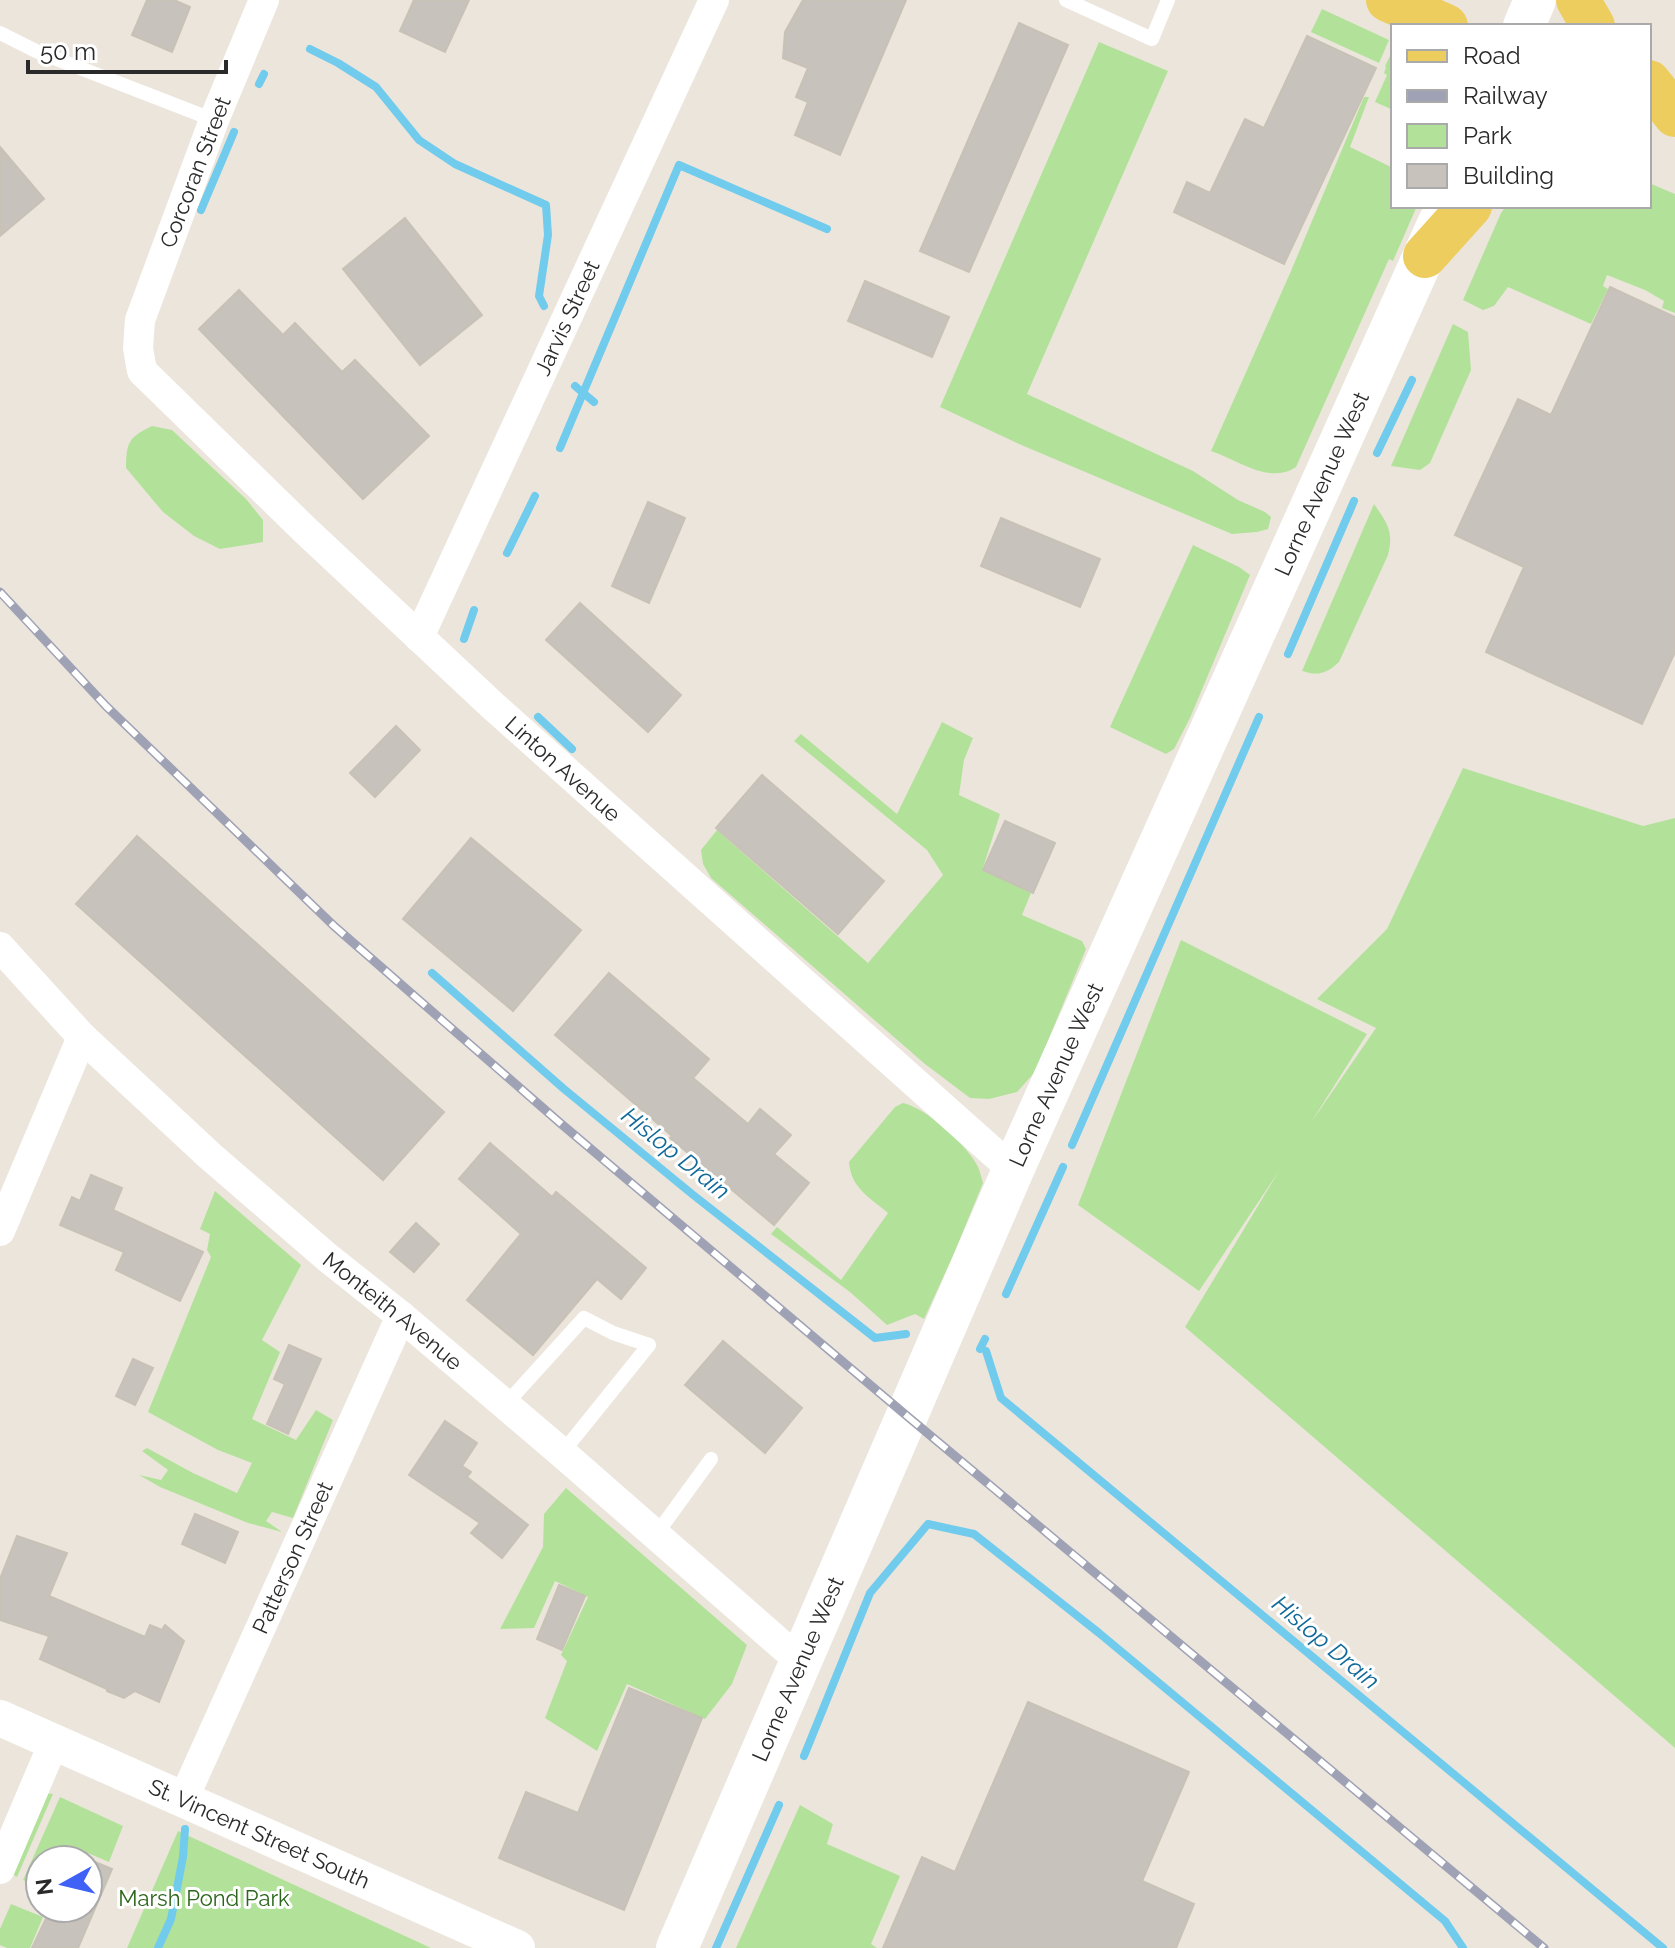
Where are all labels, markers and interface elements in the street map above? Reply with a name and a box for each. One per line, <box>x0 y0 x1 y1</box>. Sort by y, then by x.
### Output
scale bar <box>28 24 226 74</box>
legend <box>1391 24 1651 208</box>
text: 50 m <box>40 37 96 66</box>
text: Road <box>1463 41 1521 70</box>
text: Railway <box>1463 81 1548 110</box>
street label: Corcoran Street <box>154 92 236 251</box>
text: Park <box>1463 121 1512 150</box>
text: Building <box>1463 161 1554 190</box>
street label: Jarvis Street <box>529 255 605 379</box>
street label: Lorne Avenue West <box>1269 387 1374 580</box>
street label: Linton Avenue <box>500 710 626 827</box>
street label: Lorne Avenue West <box>1003 978 1109 1171</box>
water label: Hislop Drain <box>616 1101 736 1205</box>
street label: Monteith Avenue <box>318 1246 468 1375</box>
street label: Patterson Street <box>247 1477 338 1638</box>
street label: Lorne Avenue West <box>746 1572 849 1765</box>
water label: Hislop Drain <box>1267 1589 1385 1695</box>
street label: St. Vincent Street South <box>145 1773 374 1894</box>
north arrow <box>24 1844 104 1924</box>
text: N <box>30 1877 58 1897</box>
park label: Marsh Pond Park <box>118 1885 290 1911</box>

